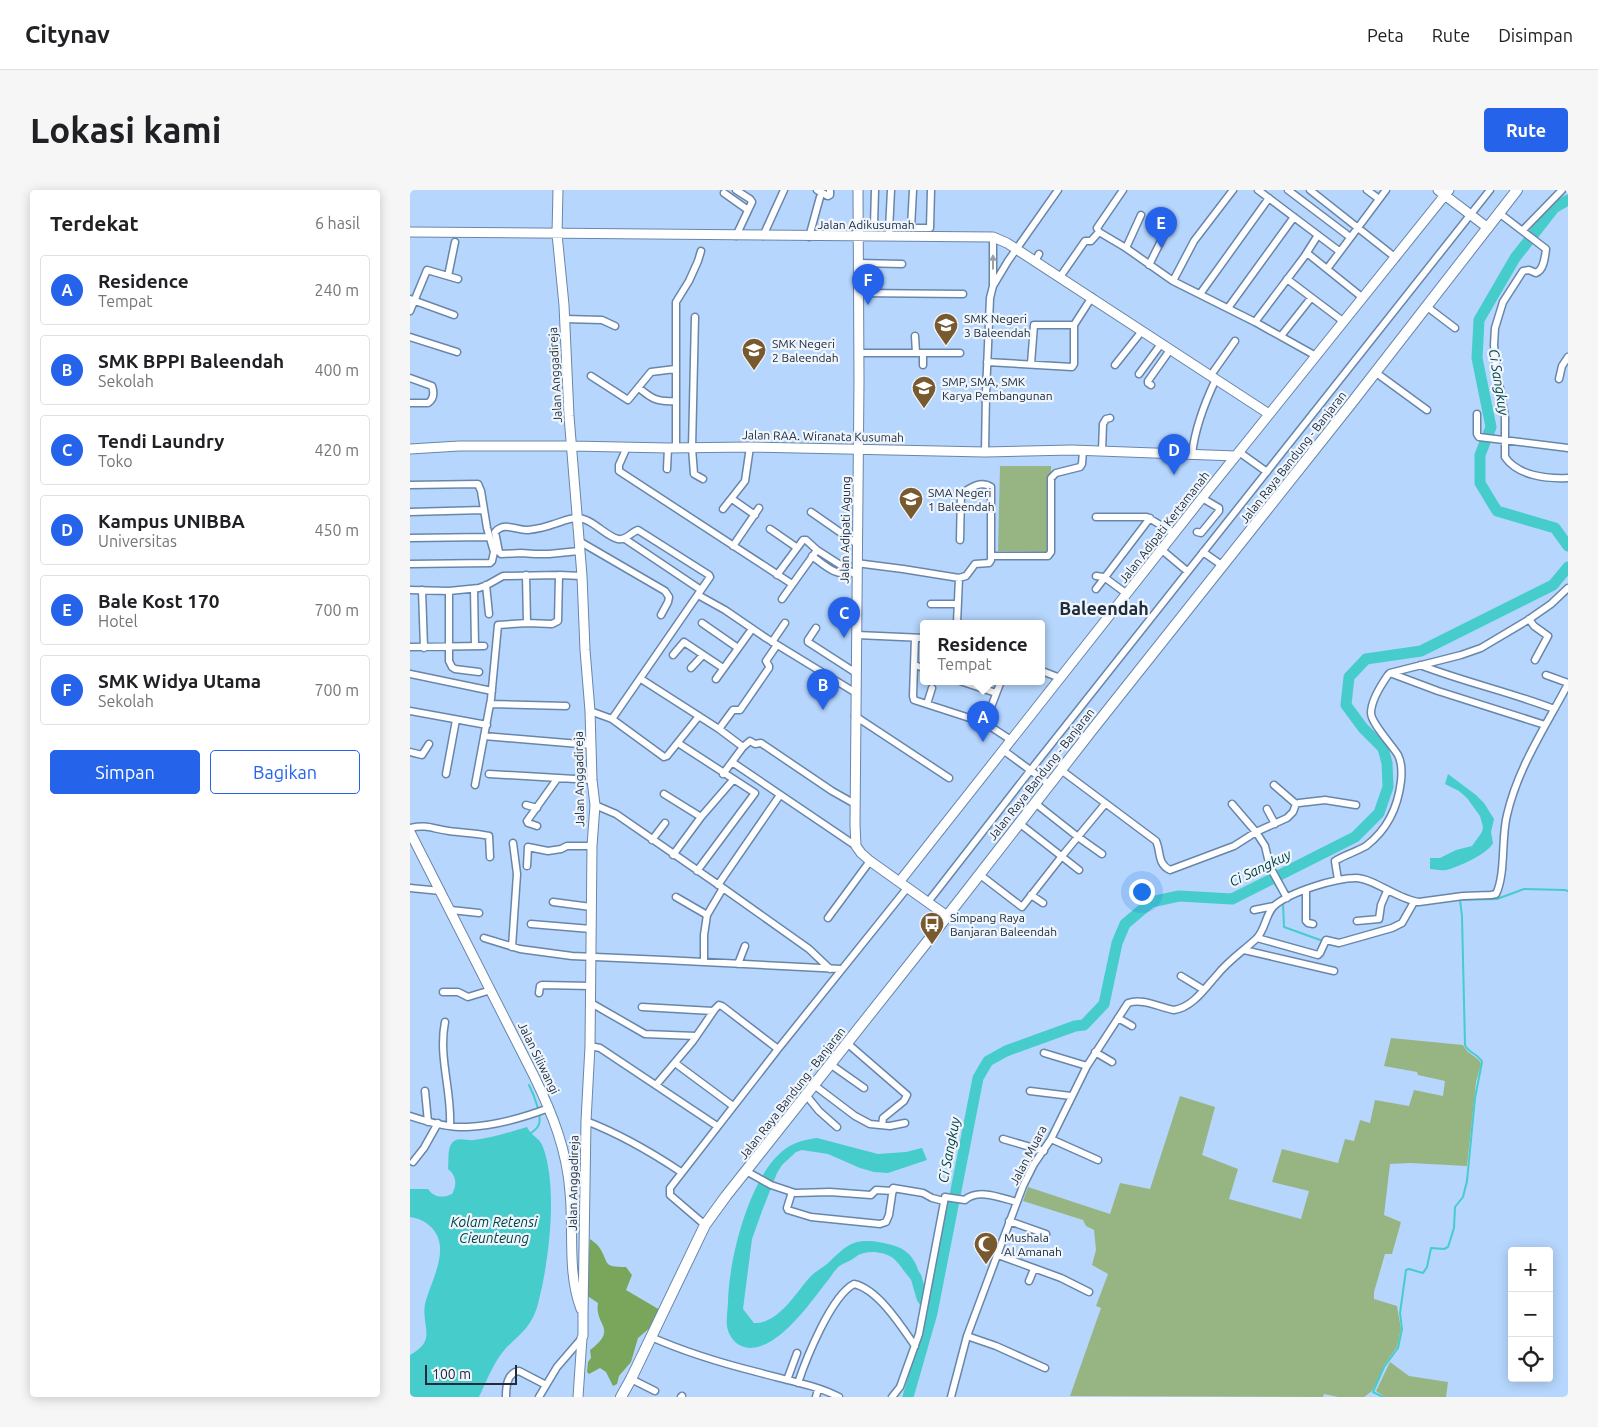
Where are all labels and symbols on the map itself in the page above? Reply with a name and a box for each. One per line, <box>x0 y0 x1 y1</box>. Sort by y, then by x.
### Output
pin: E <box>1145 207 1177 248</box>
street label: Jalan Adikusumah <box>817 218 915 231</box>
one-way arrow <box>989 253 997 269</box>
pin: F <box>852 264 884 305</box>
school or university icon: SMK Negeri 3 Baleendah <box>933 312 959 346</box>
place label: SMK Negeri 3 Baleendah <box>964 312 1031 339</box>
street label: Jalan Anggadireja <box>546 327 564 423</box>
school or university icon: SMK Negeri 2 Baleendah <box>741 337 767 371</box>
place label: SMK Negeri 2 Baleendah <box>772 337 839 364</box>
water label: Ci Sangkuy <box>1486 348 1512 417</box>
school or university icon: SMP, SMA, SMK Karya Pembangunan <box>911 375 937 409</box>
place label: SMP, SMA, SMK Karya Pembangunan <box>942 375 1053 402</box>
street label: Jalan Raya Bandung - Banjaran <box>1237 388 1349 526</box>
street label: Jalan RAA. Wiranata Kusumah <box>742 428 904 444</box>
pin: D <box>1158 434 1190 475</box>
street label: Jalan Adipati Kertamanah <box>1116 469 1212 585</box>
street label: Jalan Adipati Agung <box>838 476 852 584</box>
school or university icon: SMA Negeri 1 Baleendah <box>898 486 924 520</box>
place label: SMA Negeri 1 Baleendah <box>928 486 995 513</box>
pin: C <box>828 597 860 638</box>
district label: Baleendah <box>1059 598 1149 618</box>
pin: B <box>807 669 839 710</box>
pin: A <box>967 701 999 742</box>
street label: Jalan Raya Bandung - Banjaran <box>985 705 1097 843</box>
street label: Jalan Anggadireja <box>572 731 586 827</box>
water label: Ci Sangkuy <box>1227 846 1294 890</box>
your location <box>1129 879 1155 905</box>
bus stop icon: Simpang Raya Banjaran Baleendah <box>919 911 945 945</box>
place label: Simpang Raya Banjaran Baleendah <box>950 911 1057 938</box>
street label: Jalan Siliwangi <box>516 1020 562 1096</box>
street label: Jalan Raya Bandung - Banjaran <box>736 1024 848 1162</box>
water label: Ci Sangkuy <box>935 1115 963 1184</box>
street label: Jalan Muara <box>1007 1123 1049 1187</box>
street label: Jalan Anggadireja <box>566 1135 580 1231</box>
water label: Kolam Retensi Cieunteung <box>450 1214 538 1246</box>
mosque icon: Mushala Al Amanah <box>973 1231 999 1265</box>
place label: Mushala Al Amanah <box>1004 1231 1062 1258</box>
scale bar <box>425 1362 518 1385</box>

